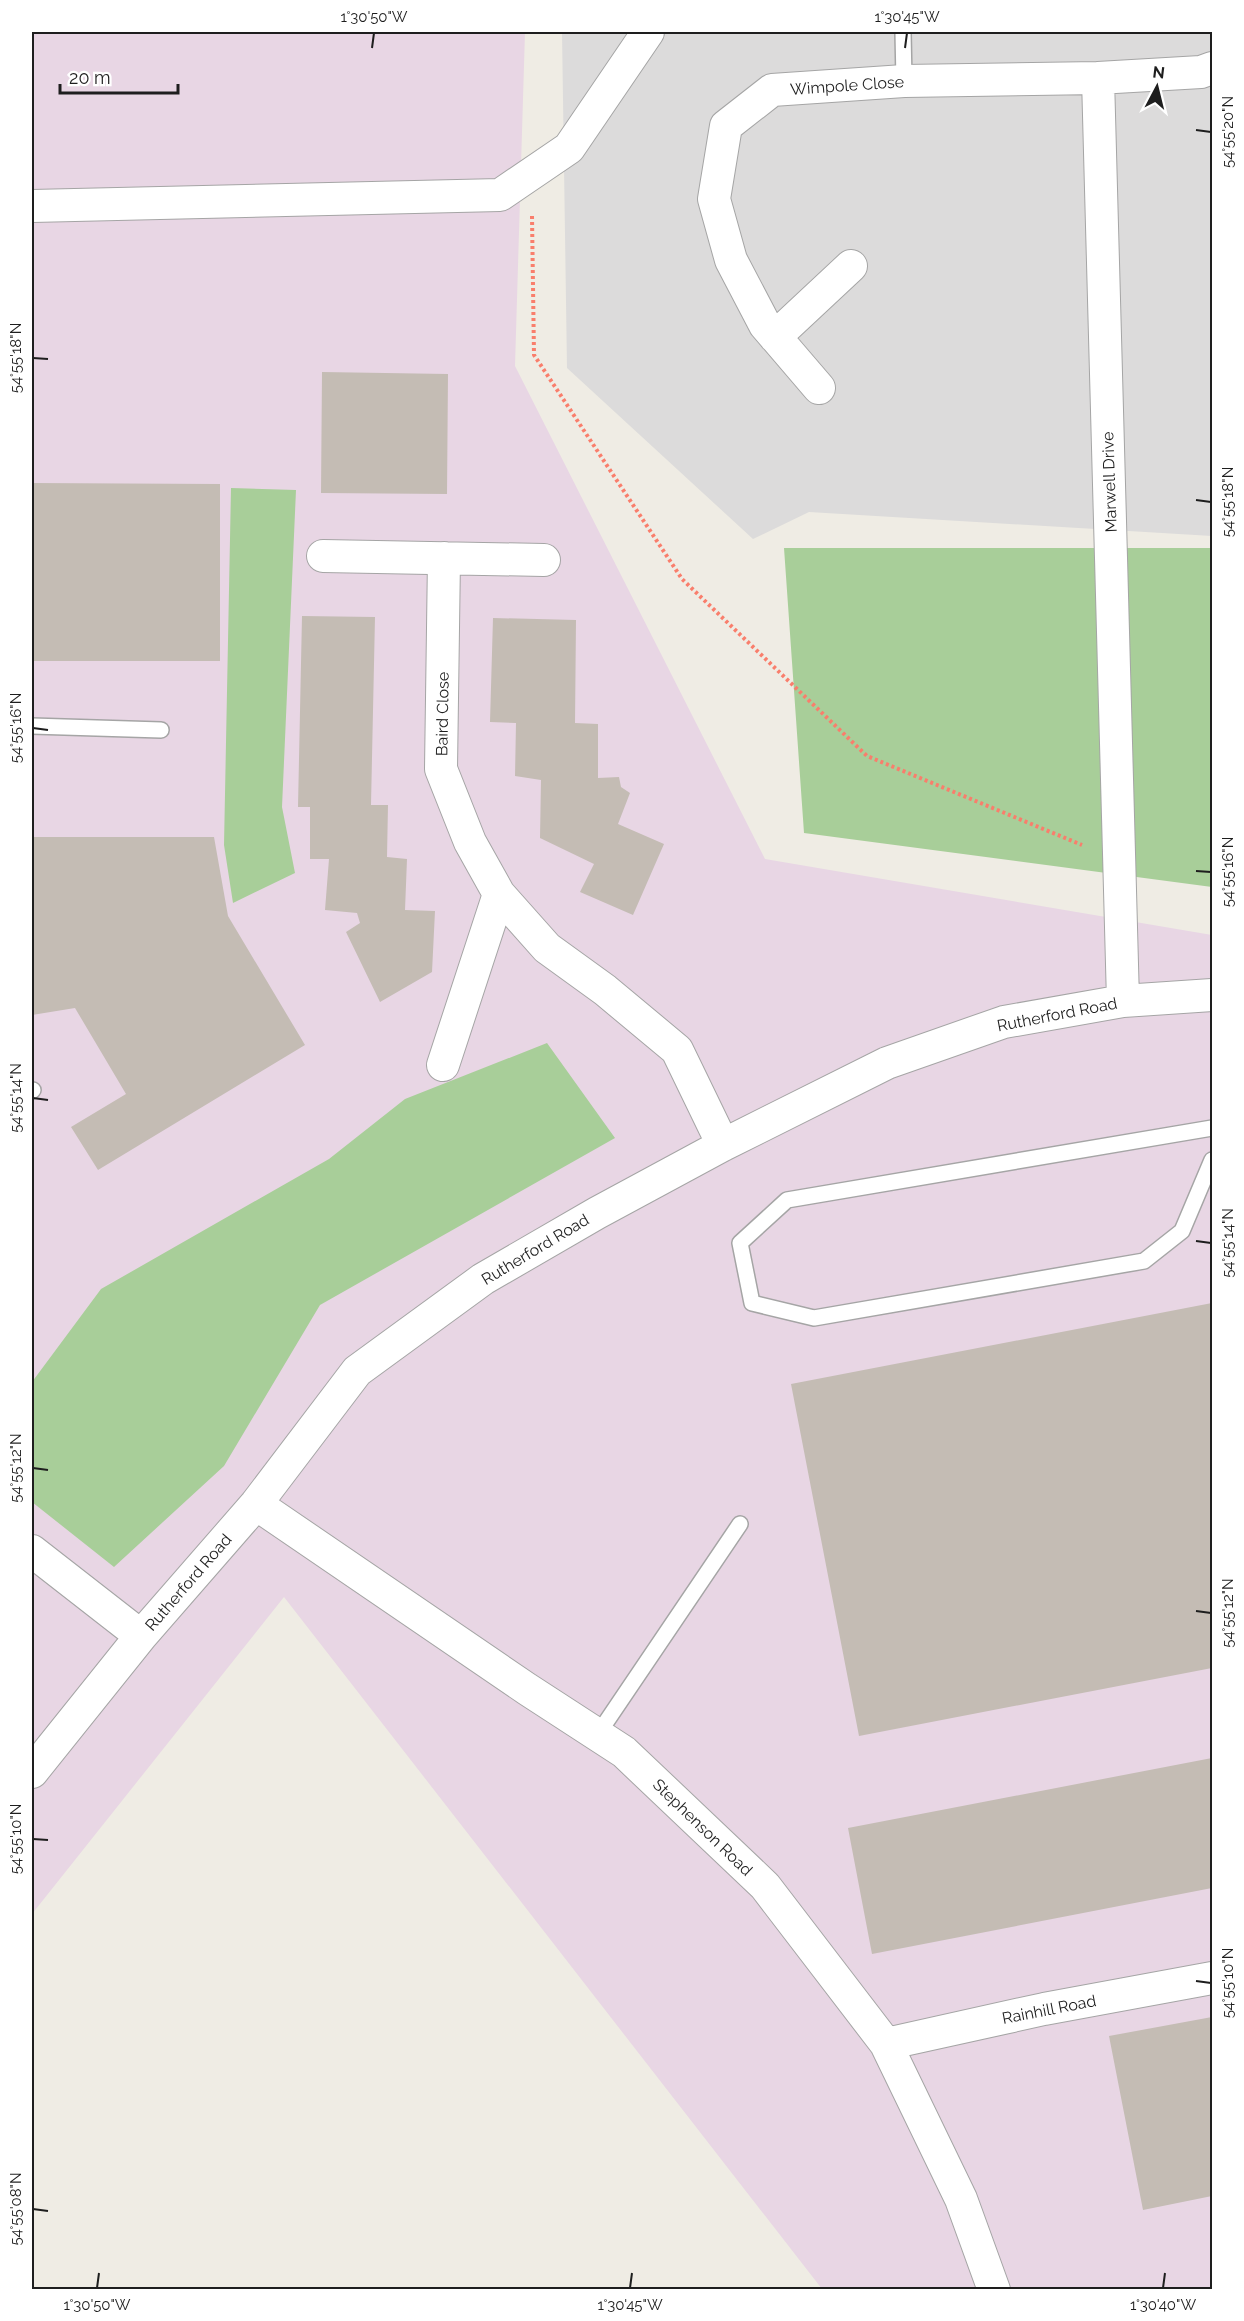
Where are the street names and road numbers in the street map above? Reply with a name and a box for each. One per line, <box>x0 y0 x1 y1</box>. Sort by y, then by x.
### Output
street label: Wimpole Close <box>789 72 905 99</box>
street label: Marwell Drive <box>1098 431 1121 533</box>
street label: Baird Close <box>432 672 453 756</box>
street label: Rutherford Road <box>995 994 1119 1035</box>
street label: Rutherford Road <box>478 1210 592 1289</box>
street label: Rutherford Road <box>141 1530 236 1635</box>
street label: Stephenson Road <box>649 1775 756 1880</box>
street label: Rainhill Road <box>1000 1991 1098 2028</box>

